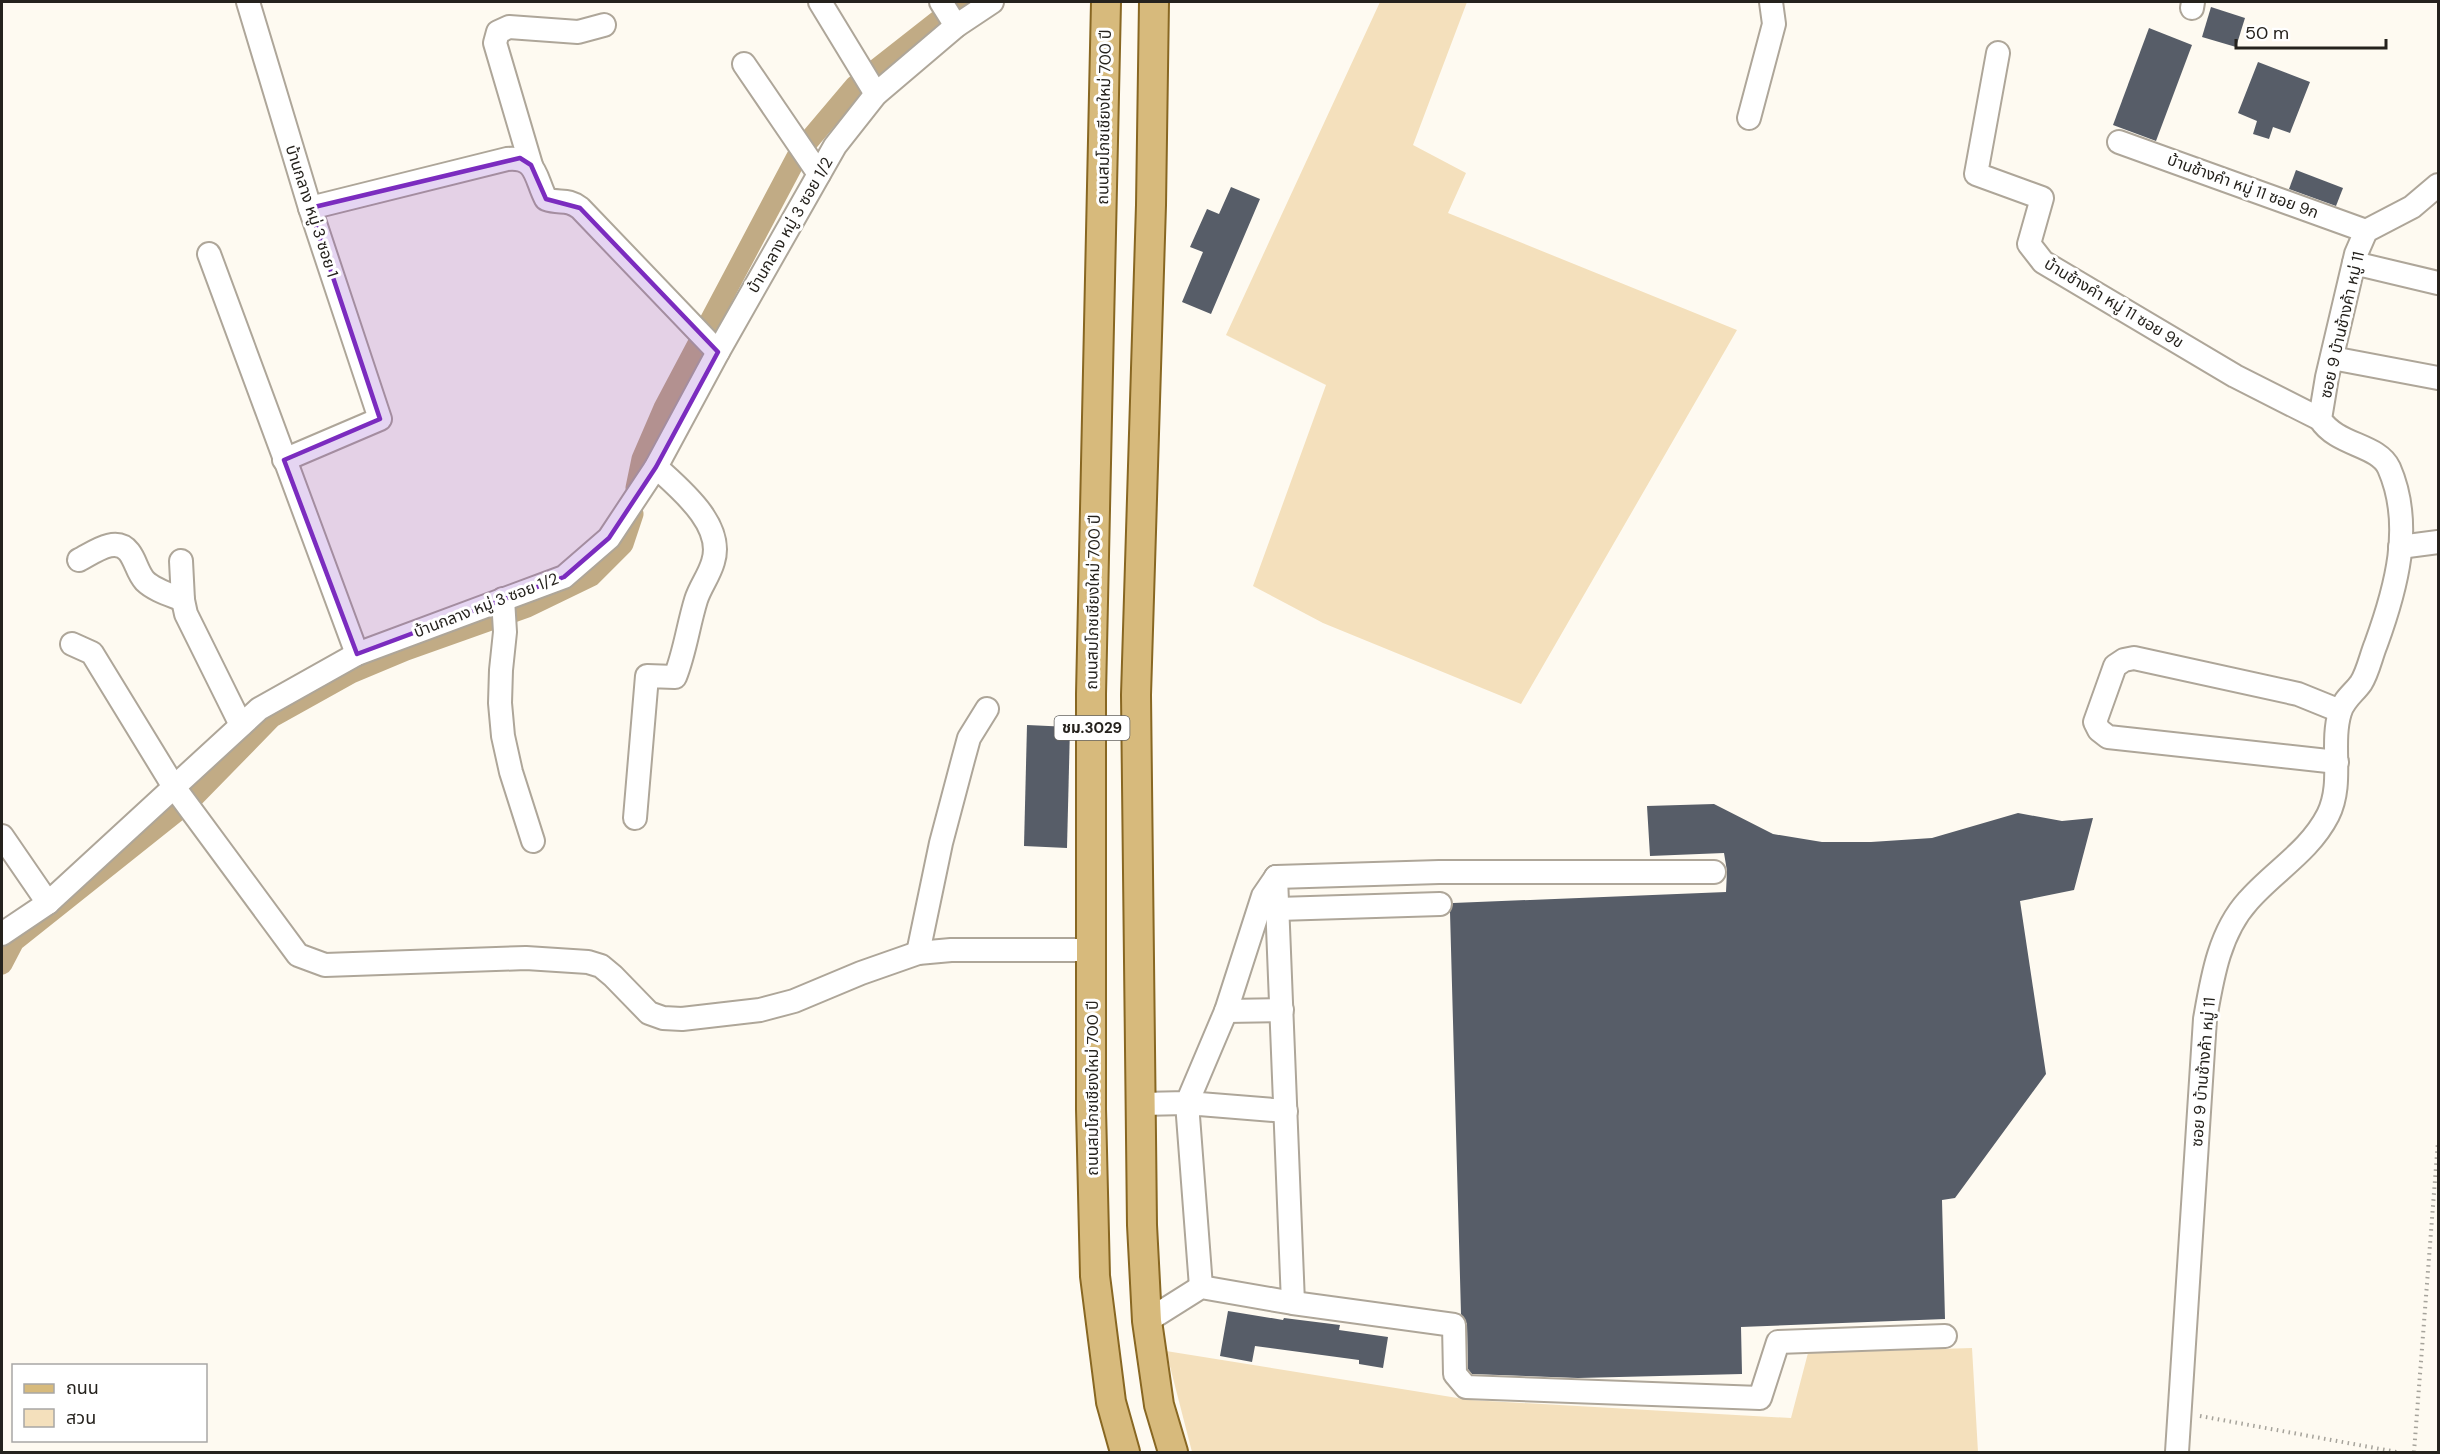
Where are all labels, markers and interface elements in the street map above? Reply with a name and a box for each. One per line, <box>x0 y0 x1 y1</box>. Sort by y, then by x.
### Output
scale bar <box>2236 12 2386 50</box>
text: 50 m <box>2245 21 2289 45</box>
street label: ถนนสมโภชเชียงใหม่ 700 ปี <box>1092 29 1116 205</box>
street label: บ้านกลาง หมู่ 3 ซอย 1 <box>281 142 343 280</box>
street label: บ้านช้างคำ หมู่ 11 ซอย 9ก <box>2164 149 2322 223</box>
street label: บ้านกลาง หมู่ 3 ซอย 1/2 <box>743 153 837 297</box>
street label: ซอย 9 บ้านช้างค้า หมู่ 11 <box>2315 250 2369 400</box>
street label: บ้านช้างคำ หมู่ 11 ซอย 9ข <box>2041 253 2187 353</box>
street label: ถนนสมโภชเชียงใหม่ 700 ปี <box>1081 514 1105 690</box>
street label: บ้านกลาง หมู่ 3 ซอย 1/2 <box>411 568 561 642</box>
road number: ชม.3029 <box>1054 716 1130 740</box>
street label: ซอย 9 บ้านช้างค้า หมู่ 11 <box>2186 996 2220 1148</box>
street label: ถนนสมโภชเชียงใหม่ 700 ปี <box>1082 1000 1103 1176</box>
legend <box>12 1364 207 1442</box>
text: ถนน <box>66 1376 99 1400</box>
text: สวน <box>66 1406 96 1430</box>

